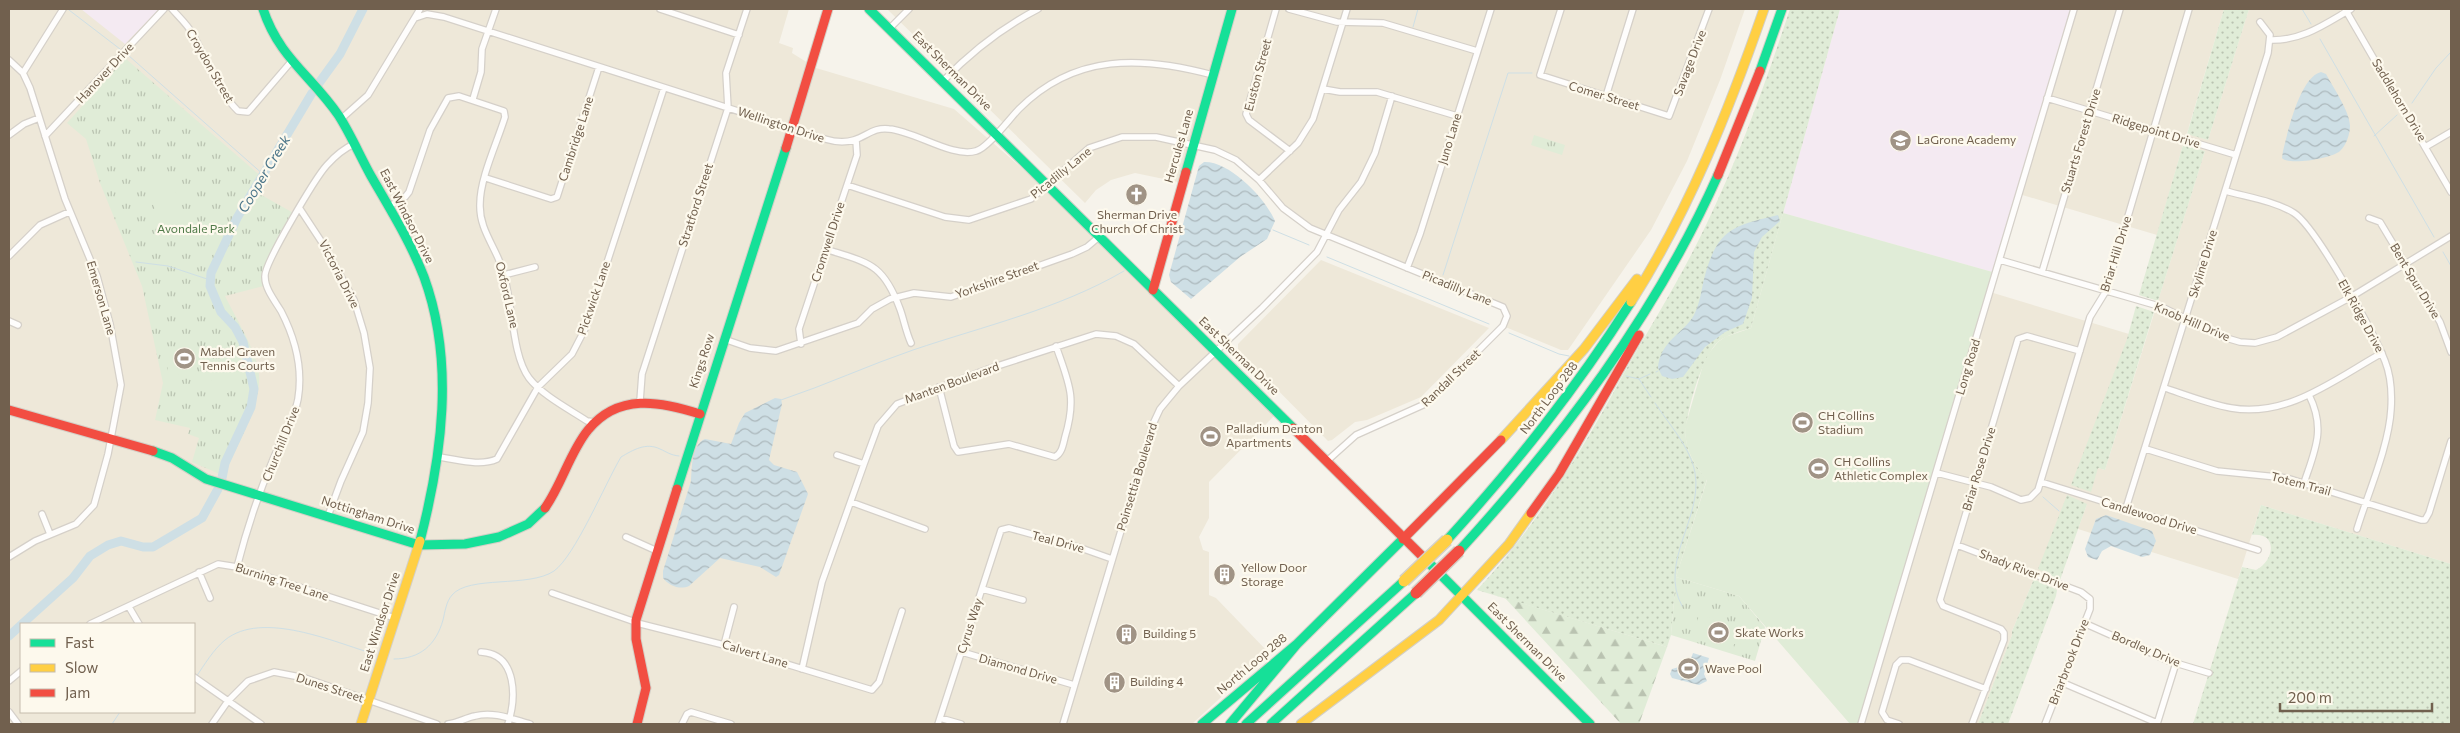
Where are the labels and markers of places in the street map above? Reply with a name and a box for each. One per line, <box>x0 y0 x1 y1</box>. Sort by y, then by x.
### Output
school or university icon: LaGrone Academy <box>1889 128 1913 152</box>
place label: LaGrone Academy <box>1917 132 2016 146</box>
church icon: Sherman Drive Church Of Christ <box>1125 182 1149 206</box>
place label: Sherman Drive Church Of Christ <box>1091 207 1183 235</box>
place label: Mabel Graven Tennis Courts <box>200 344 275 372</box>
sports icon: Mabel Graven Tennis Courts <box>172 347 196 371</box>
place label: CH Collins Stadium <box>1818 408 1874 436</box>
sports icon: CH Collins Stadium <box>1790 411 1814 435</box>
place label: Palladium Denton Apartments <box>1226 421 1323 449</box>
sports icon: Palladium Denton Apartments <box>1198 424 1222 448</box>
place label: CH Collins Athletic Complex <box>1834 454 1928 482</box>
sports icon: CH Collins Athletic Complex <box>1806 457 1830 481</box>
place label: Yellow Door Storage <box>1241 560 1307 588</box>
building icon: Yellow Door Storage <box>1213 563 1237 587</box>
sports icon: Skate Works <box>1707 621 1731 645</box>
building icon: Building 5 <box>1115 622 1139 646</box>
place label: Skate Works <box>1735 625 1804 639</box>
place label: Building 5 <box>1143 626 1196 640</box>
sports icon: Wave Pool <box>1677 657 1701 681</box>
place label: Wave Pool <box>1705 661 1762 675</box>
building icon: Building 4 <box>1102 670 1126 694</box>
place label: Building 4 <box>1130 674 1183 688</box>

